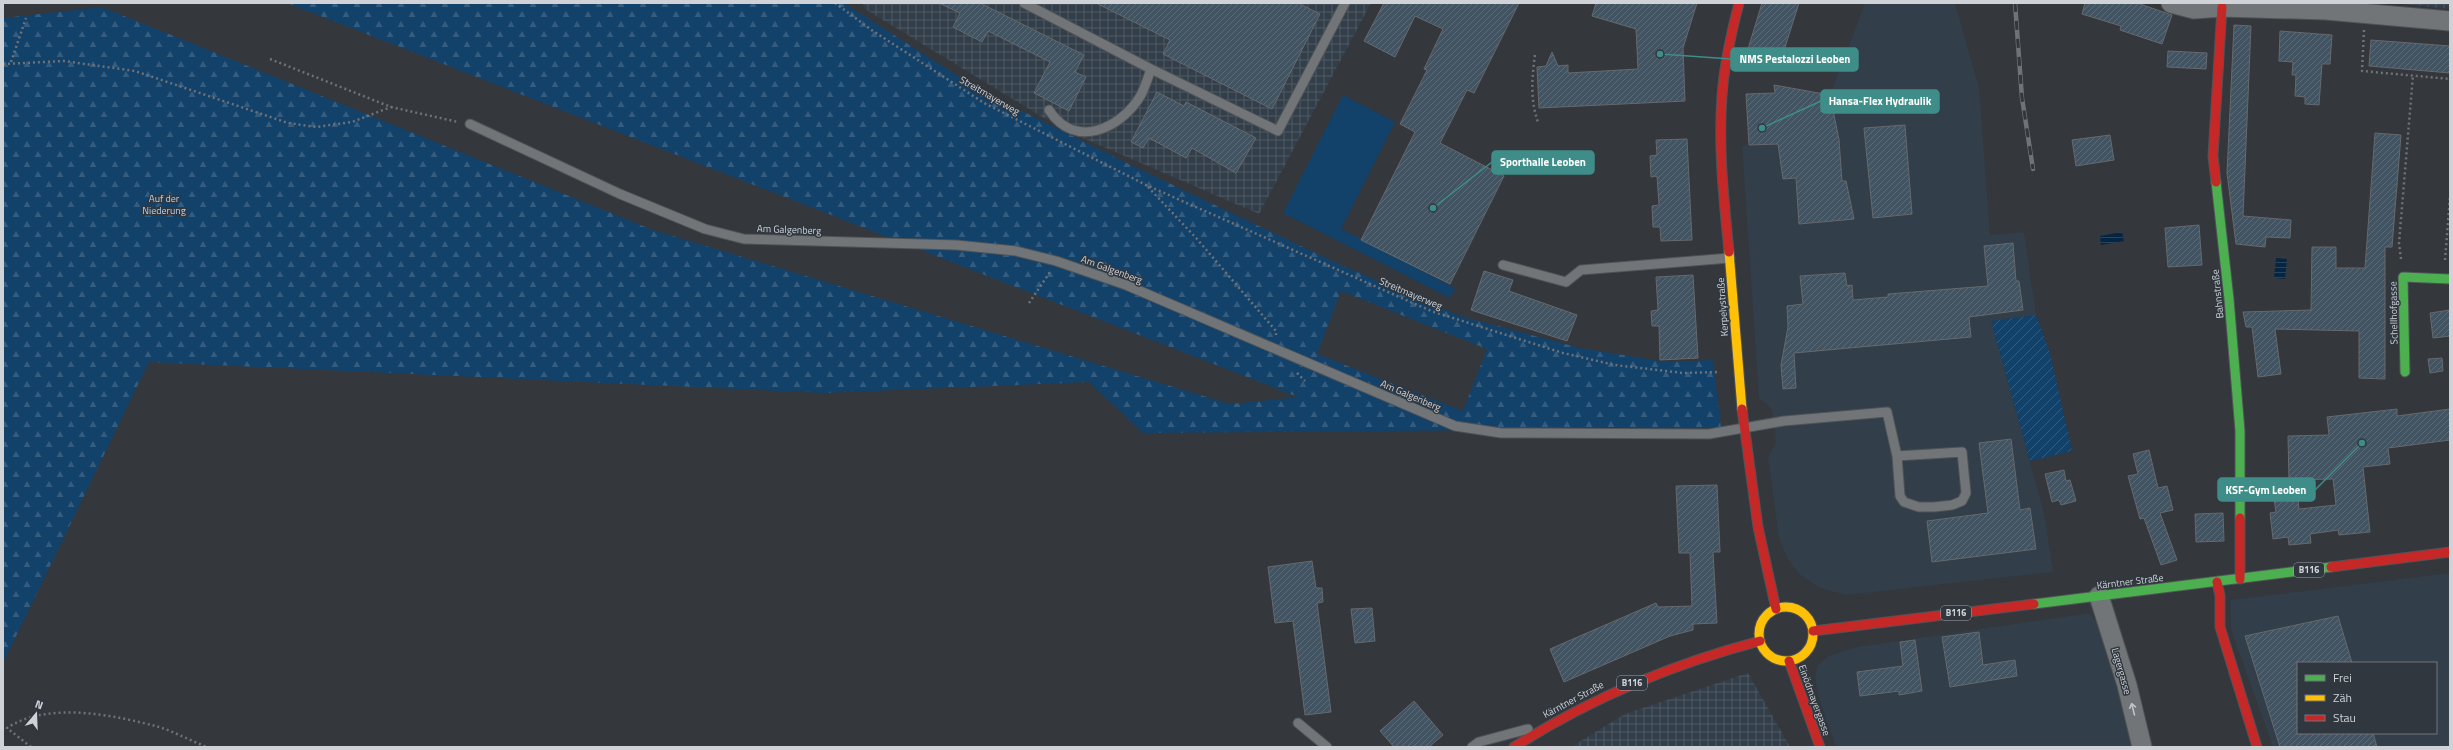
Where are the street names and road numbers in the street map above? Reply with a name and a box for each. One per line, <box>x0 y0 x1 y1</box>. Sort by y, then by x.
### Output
street label: Streitmayerweg <box>957 72 1023 119</box>
street label: Am Galgenberg <box>757 221 821 238</box>
street label: Am Galgenberg <box>1079 251 1145 288</box>
street label: Bahnstraße <box>2207 269 2228 319</box>
street label: Streitmayerweg <box>1377 273 1445 314</box>
street label: Kerpelystraße <box>1713 277 1732 337</box>
street label: Schellhofgasse <box>2385 281 2402 345</box>
street label: Am Galgenberg <box>1378 376 1443 415</box>
road number: B116 <box>2294 563 2324 577</box>
street label: Kärntner Straße <box>2096 570 2164 593</box>
road number: B116 <box>1941 606 1971 620</box>
street label: Lagergasse <box>2108 646 2135 696</box>
street label: Einödmayergasse <box>1795 663 1834 738</box>
road number: B116 <box>1617 676 1647 690</box>
street label: Kärntner Straße <box>1540 677 1606 722</box>

